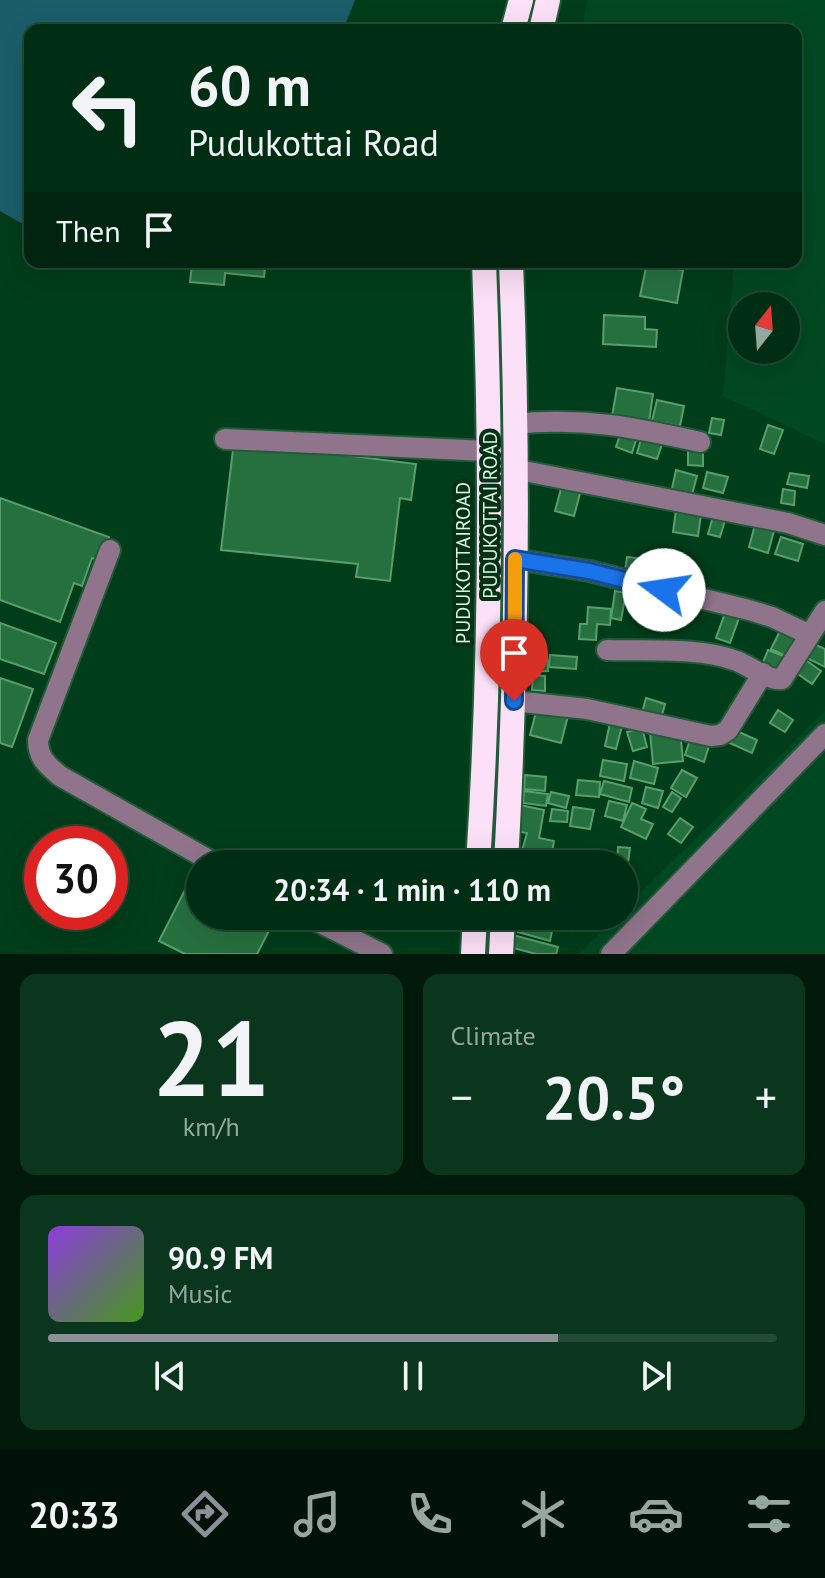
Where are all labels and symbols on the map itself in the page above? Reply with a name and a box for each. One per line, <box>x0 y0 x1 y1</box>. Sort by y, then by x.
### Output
north arrow <box>728 292 800 364</box>
street label: PUDUKOTTAI ROAD <box>477 431 503 599</box>
street label: PUDUKOTTAIROAD <box>450 482 476 644</box>
position arrow <box>622 548 706 632</box>
pin <box>480 619 548 701</box>
speed limit sign: 30 <box>24 826 128 930</box>

